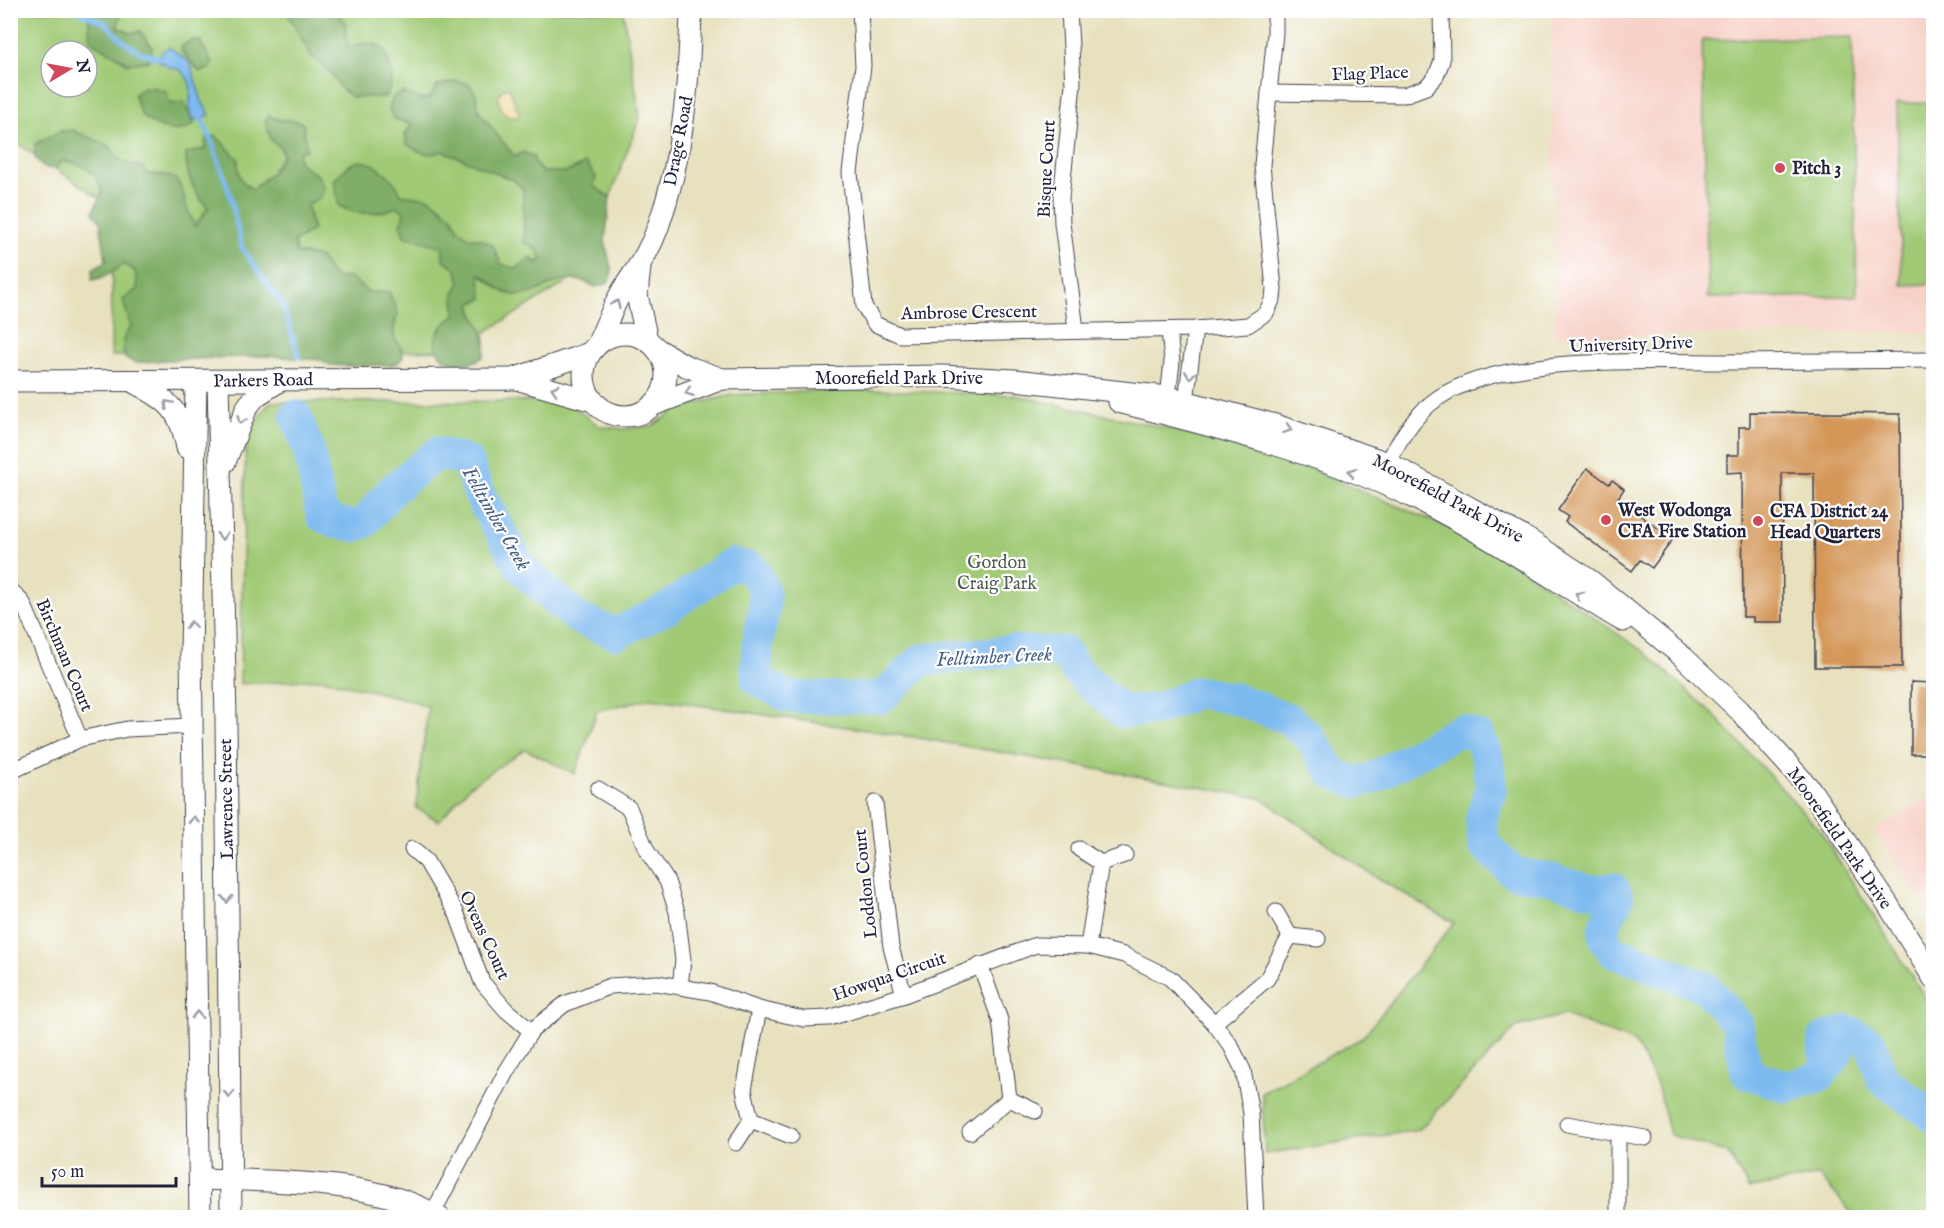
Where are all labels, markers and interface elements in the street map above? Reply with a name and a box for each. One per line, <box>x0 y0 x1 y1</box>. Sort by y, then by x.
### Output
north arrow <box>39 39 99 99</box>
text: N <box>71 57 93 75</box>
street label: Flag Place <box>1331 62 1409 87</box>
street label: Drage Road <box>659 94 700 188</box>
street label: Bisque Court <box>1033 119 1062 219</box>
place label: Pitch 3 <box>1792 158 1841 181</box>
marker: Pitch 3 <box>1773 161 1787 175</box>
one-way arrow <box>608 299 620 310</box>
street label: Ambrose Crescent <box>900 301 1037 326</box>
street label: University Drive <box>1569 332 1693 359</box>
street label: Moorefield Park Drive <box>815 368 983 391</box>
street label: Parkers Road <box>213 369 314 394</box>
one-way arrow <box>1184 370 1196 379</box>
one-way arrow <box>550 383 561 396</box>
one-way arrow <box>684 385 695 398</box>
one-way arrow <box>164 401 175 411</box>
one-way arrow <box>236 414 248 425</box>
one-way arrow <box>1282 422 1293 435</box>
street label: Moorefield Park Drive <box>1368 450 1527 549</box>
water label: Felltimber Creek <box>456 462 535 575</box>
one-way arrow <box>1347 467 1358 480</box>
place label: West Wodonga CFA Fire Station <box>1617 500 1747 544</box>
place label: CFA District 24 Head Quarters <box>1770 501 1889 545</box>
marker: West Wodonga CFA Fire Station <box>1599 513 1613 527</box>
marker: CFA District 24 Head Quarters <box>1751 514 1765 528</box>
one-way arrow <box>215 531 228 540</box>
park label: Gordon Craig Park <box>957 552 1037 596</box>
one-way arrow <box>1575 590 1585 602</box>
street label: Birchman Court <box>29 596 98 716</box>
one-way arrow <box>185 621 198 630</box>
water label: Felltimber Creek <box>936 642 1053 673</box>
street label: Lawrence Street <box>215 738 240 860</box>
street label: Moorefield Park Drive <box>1781 763 1896 914</box>
one-way arrow <box>188 816 200 825</box>
street label: Loddon Court <box>849 828 884 940</box>
street label: Ovens Court <box>453 887 514 984</box>
one-way arrow <box>221 894 233 903</box>
street label: Howqua Circuit <box>830 947 949 1008</box>
one-way arrow <box>191 1011 203 1020</box>
one-way arrow <box>223 1089 235 1098</box>
scale bar <box>42 1150 176 1188</box>
text: 50 m <box>51 1161 84 1184</box>

